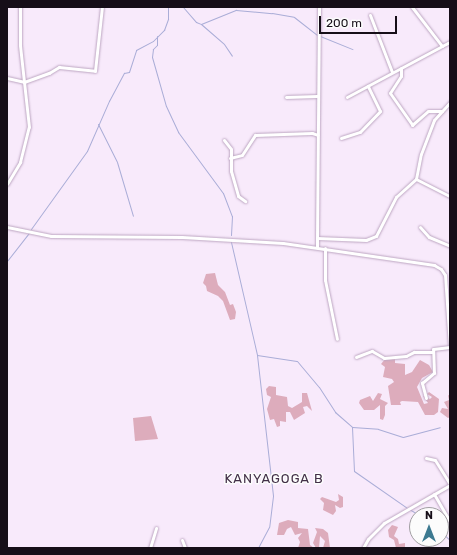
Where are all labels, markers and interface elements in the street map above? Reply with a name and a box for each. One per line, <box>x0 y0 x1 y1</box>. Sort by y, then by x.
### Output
scale bar <box>321 8 399 34</box>
text: 200 m <box>326 16 362 30</box>
district label: KANYAGOGA B <box>224 471 324 487</box>
north arrow <box>409 507 449 547</box>
text: N <box>425 509 433 522</box>

